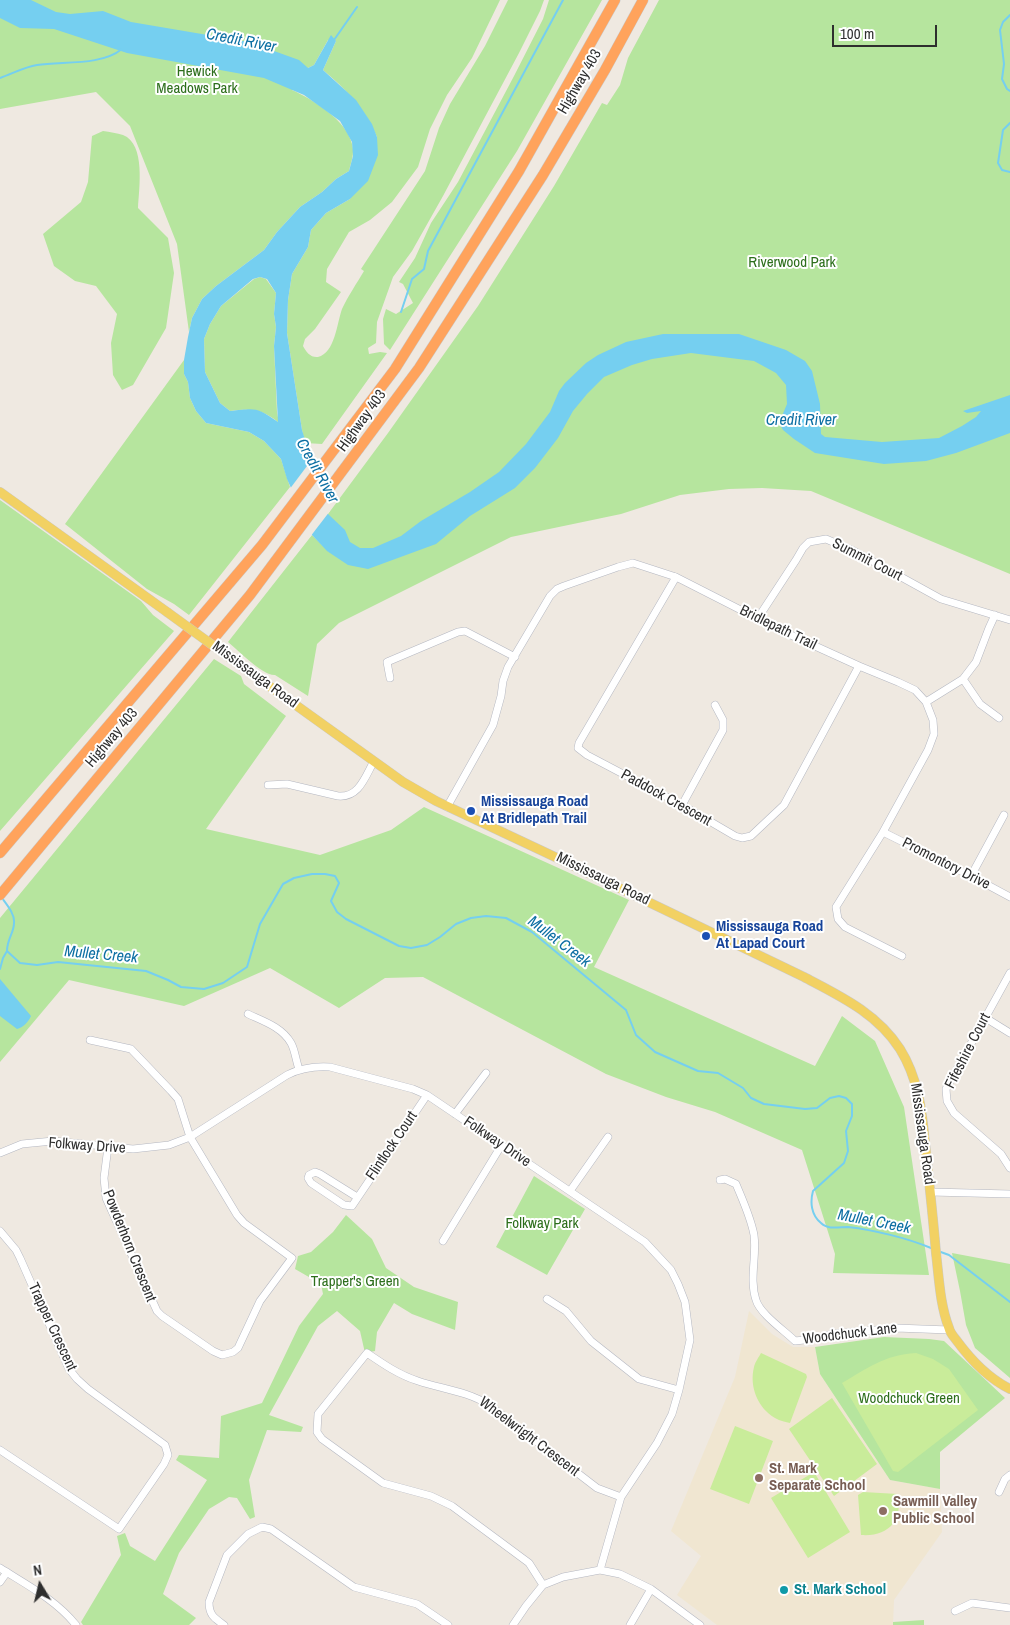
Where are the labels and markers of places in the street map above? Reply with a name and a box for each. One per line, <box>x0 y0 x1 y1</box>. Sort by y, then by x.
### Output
place label: Mississauga Road At Bridlepath Trail <box>481 793 588 828</box>
marker: Mississauga Road At Bridlepath Trail <box>465 805 477 817</box>
place label: Mississauga Road At Lapad Court <box>716 918 823 953</box>
marker: Mississauga Road At Lapad Court <box>700 930 712 942</box>
place label: St. Mark Separate School <box>769 1460 865 1495</box>
marker: St. Mark Separate School <box>753 1472 765 1484</box>
place label: Sawmill Valley Public School <box>893 1493 977 1528</box>
marker: Sawmill Valley Public School <box>877 1505 889 1517</box>
place label: St. Mark School <box>794 1581 886 1599</box>
marker: St. Mark School <box>778 1584 790 1596</box>

